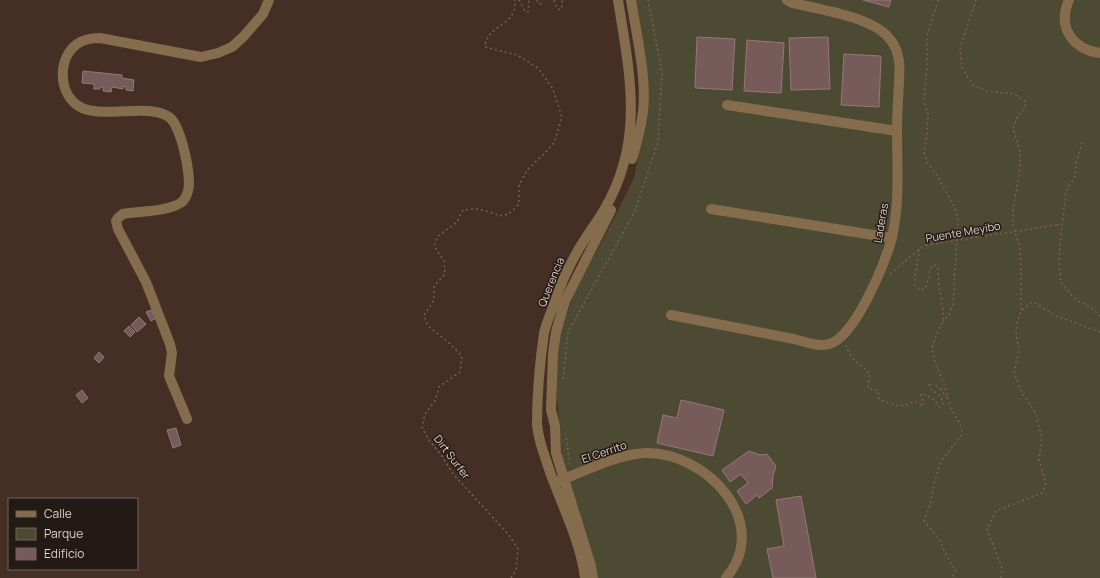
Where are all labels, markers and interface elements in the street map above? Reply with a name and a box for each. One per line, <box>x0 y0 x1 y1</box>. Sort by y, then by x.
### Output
street label: Laderas <box>870 202 891 244</box>
street label: Puente Meyibo <box>924 217 1002 245</box>
street label: Querencia <box>534 255 567 309</box>
street label: Dirt Surfer <box>431 431 474 482</box>
street label: El Cerrito <box>579 437 629 466</box>
legend <box>8 498 138 570</box>
text: Calle <box>44 505 72 522</box>
text: Parque <box>44 525 83 542</box>
text: Edificio <box>44 545 84 562</box>

